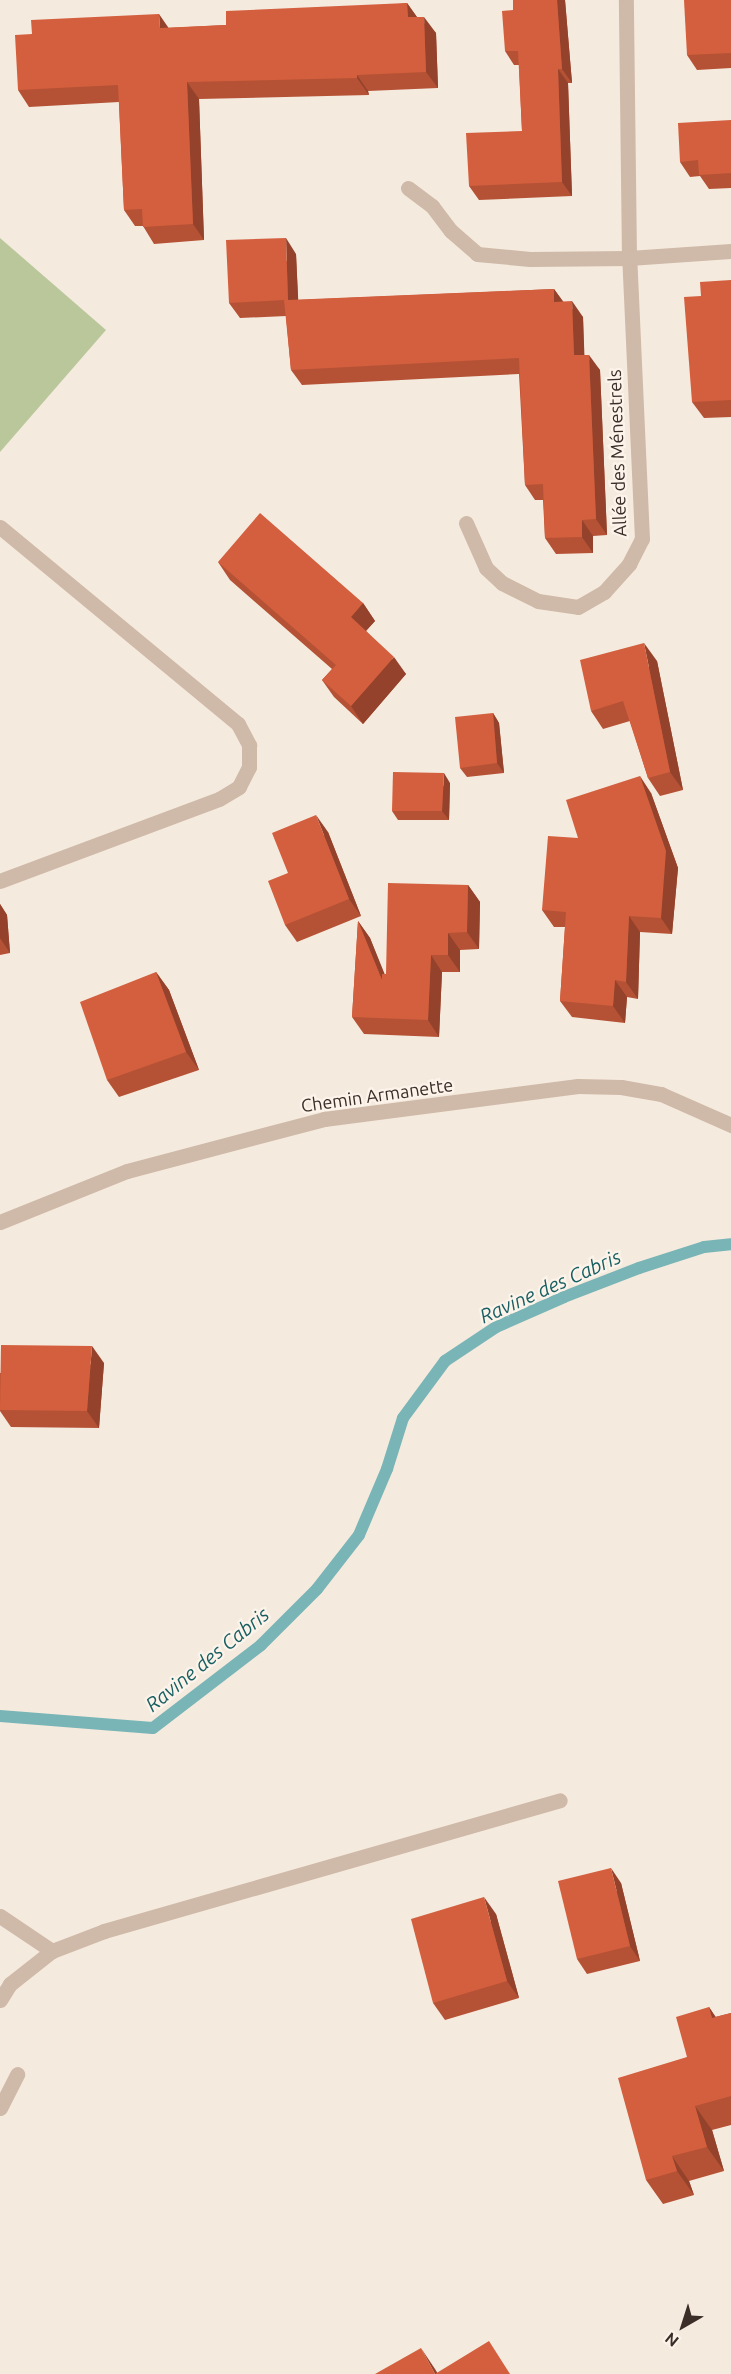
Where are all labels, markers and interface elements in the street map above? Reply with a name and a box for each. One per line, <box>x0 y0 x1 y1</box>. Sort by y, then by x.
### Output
street label: Allée des Ménestrels <box>603 369 631 537</box>
street label: Chemin Armanette <box>300 1074 454 1116</box>
water label: Ravine des Cabris <box>476 1244 624 1328</box>
water label: Ravine des Cabris <box>140 1602 274 1716</box>
north arrow <box>653 2296 713 2356</box>
text: N <box>661 2329 682 2351</box>

